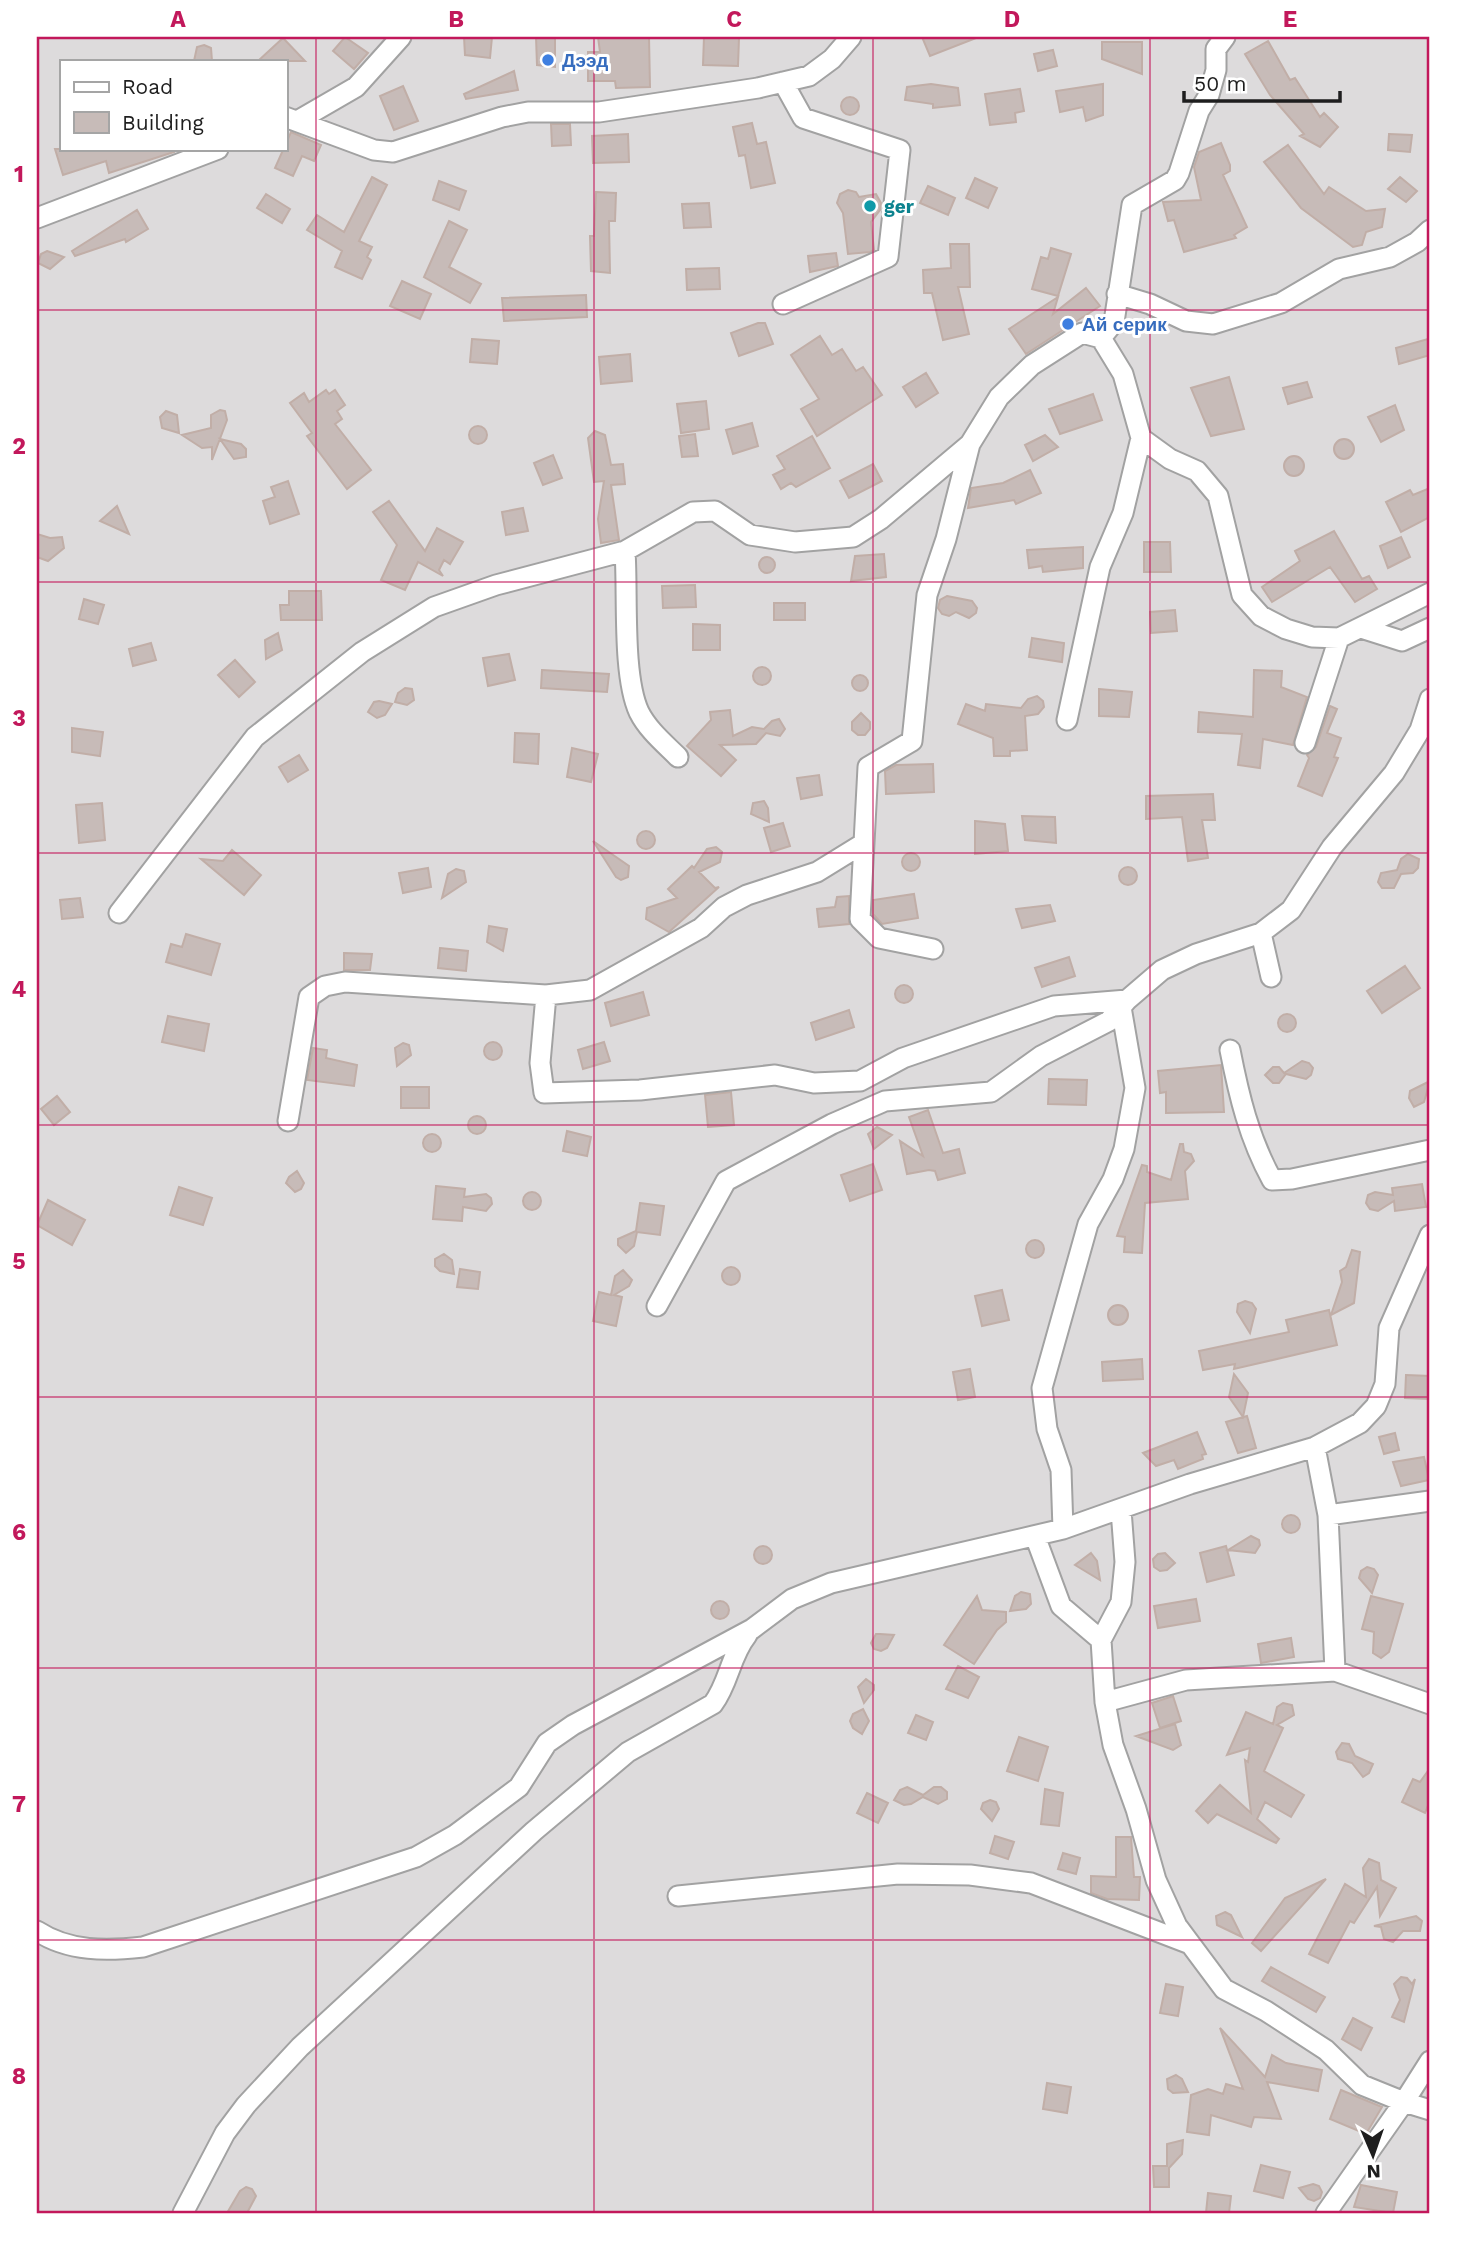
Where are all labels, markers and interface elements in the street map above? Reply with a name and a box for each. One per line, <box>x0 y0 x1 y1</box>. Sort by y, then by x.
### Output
text: A <box>170 6 186 33</box>
text: B <box>448 6 464 33</box>
text: C <box>726 6 742 33</box>
text: D <box>1004 6 1020 33</box>
text: E <box>1283 6 1297 33</box>
place label: Дээд <box>562 49 608 72</box>
marker: Дээд <box>540 52 556 68</box>
legend <box>60 60 287 150</box>
scale bar <box>1184 60 1339 104</box>
text: 50 m <box>1194 71 1246 96</box>
text: Road <box>122 74 173 99</box>
text: Building <box>122 110 204 135</box>
text: 1 <box>14 161 24 188</box>
place label: ger <box>884 195 915 218</box>
marker: ger <box>862 198 878 214</box>
place label: Ай серик <box>1082 313 1167 336</box>
marker: Ай серик <box>1060 316 1076 332</box>
text: 2 <box>12 433 26 460</box>
text: 3 <box>12 705 26 732</box>
text: 4 <box>12 976 27 1003</box>
text: 5 <box>12 1248 26 1275</box>
text: 6 <box>12 1519 26 1546</box>
text: 7 <box>12 1791 26 1818</box>
text: 8 <box>12 2063 26 2090</box>
north arrow <box>1338 2120 1408 2190</box>
text: N <box>1366 2160 1381 2183</box>

